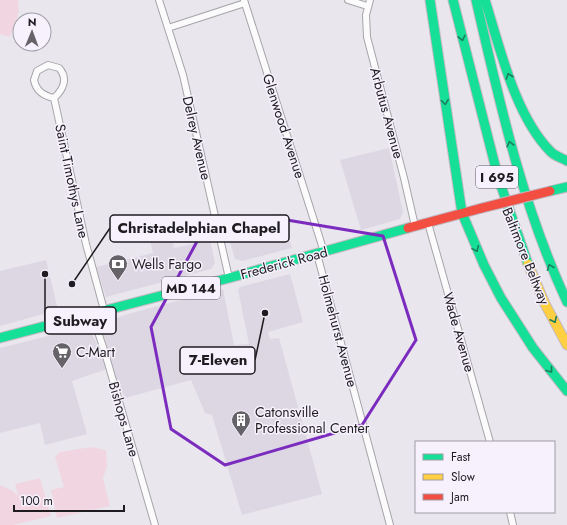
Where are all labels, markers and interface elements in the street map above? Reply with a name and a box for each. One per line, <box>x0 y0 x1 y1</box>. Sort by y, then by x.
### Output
north arrow <box>12 12 52 52</box>
text: N <box>28 14 37 30</box>
one-way arrow <box>458 35 466 41</box>
street label: Arbutus Avenue <box>365 65 409 161</box>
street label: Glenwood Avenue <box>258 71 310 181</box>
one-way arrow <box>505 73 514 80</box>
street label: Delrey Avenue <box>178 94 216 182</box>
one-way arrow <box>440 99 449 105</box>
street label: Saint Timothys Lane <box>50 122 94 240</box>
one-way arrow <box>506 140 514 147</box>
road number: I 695 <box>476 166 518 188</box>
street label: Baltimore Beltway <box>497 204 555 308</box>
callout: Christadelphian Chapel <box>110 215 289 242</box>
text: Christadelphian Chapel <box>117 217 281 239</box>
street label: Frederick Road <box>238 242 330 284</box>
one-way arrow <box>471 245 479 252</box>
bank icon: Wells Fargo <box>107 253 129 281</box>
place label: Wells Fargo <box>132 254 202 274</box>
one-way arrow <box>547 263 555 270</box>
street label: Holmehurst Avenue <box>313 273 363 389</box>
road number: MD 144 <box>162 277 220 299</box>
street label: Wade Avenue <box>438 290 480 374</box>
callout: Subway <box>45 307 116 334</box>
text: Subway <box>53 310 107 332</box>
one-way arrow <box>549 316 557 324</box>
supermarket icon: C-Mart <box>51 341 73 369</box>
place label: C-Mart <box>76 342 115 362</box>
callout: 7-Eleven <box>180 347 255 374</box>
text: 7-Eleven <box>189 349 247 371</box>
one-way arrow <box>545 365 552 372</box>
street label: Bishops Lane <box>104 379 144 459</box>
place label: Catonsville Professional Center <box>255 402 370 438</box>
building icon: Catonsville Professional Center <box>230 409 252 437</box>
legend <box>415 441 555 513</box>
text: Fast <box>451 448 470 466</box>
text: Slow <box>451 468 476 486</box>
scale bar <box>14 487 124 513</box>
text: Jam <box>449 488 469 506</box>
text: 100 m <box>20 492 53 510</box>

